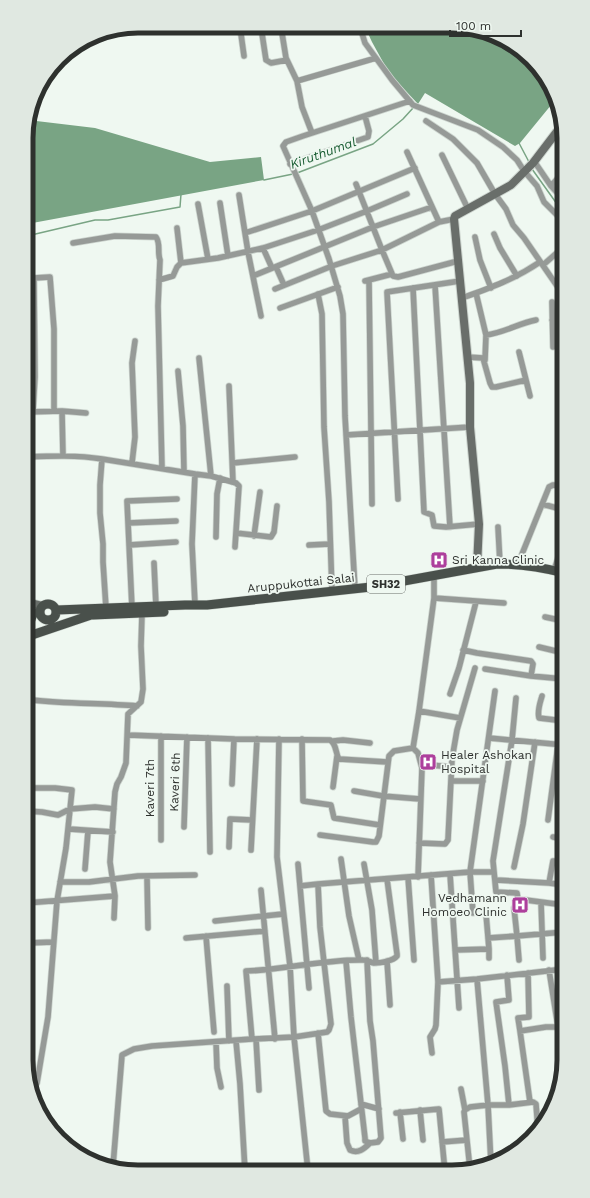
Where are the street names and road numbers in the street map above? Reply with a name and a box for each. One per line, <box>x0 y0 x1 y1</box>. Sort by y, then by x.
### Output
street label: Aruppukottai Salai <box>247 570 355 596</box>
road number: SH32 <box>367 575 405 593</box>
street label: Kaveri 6th <box>167 752 183 812</box>
street label: Kaveri 7th <box>143 759 157 817</box>

